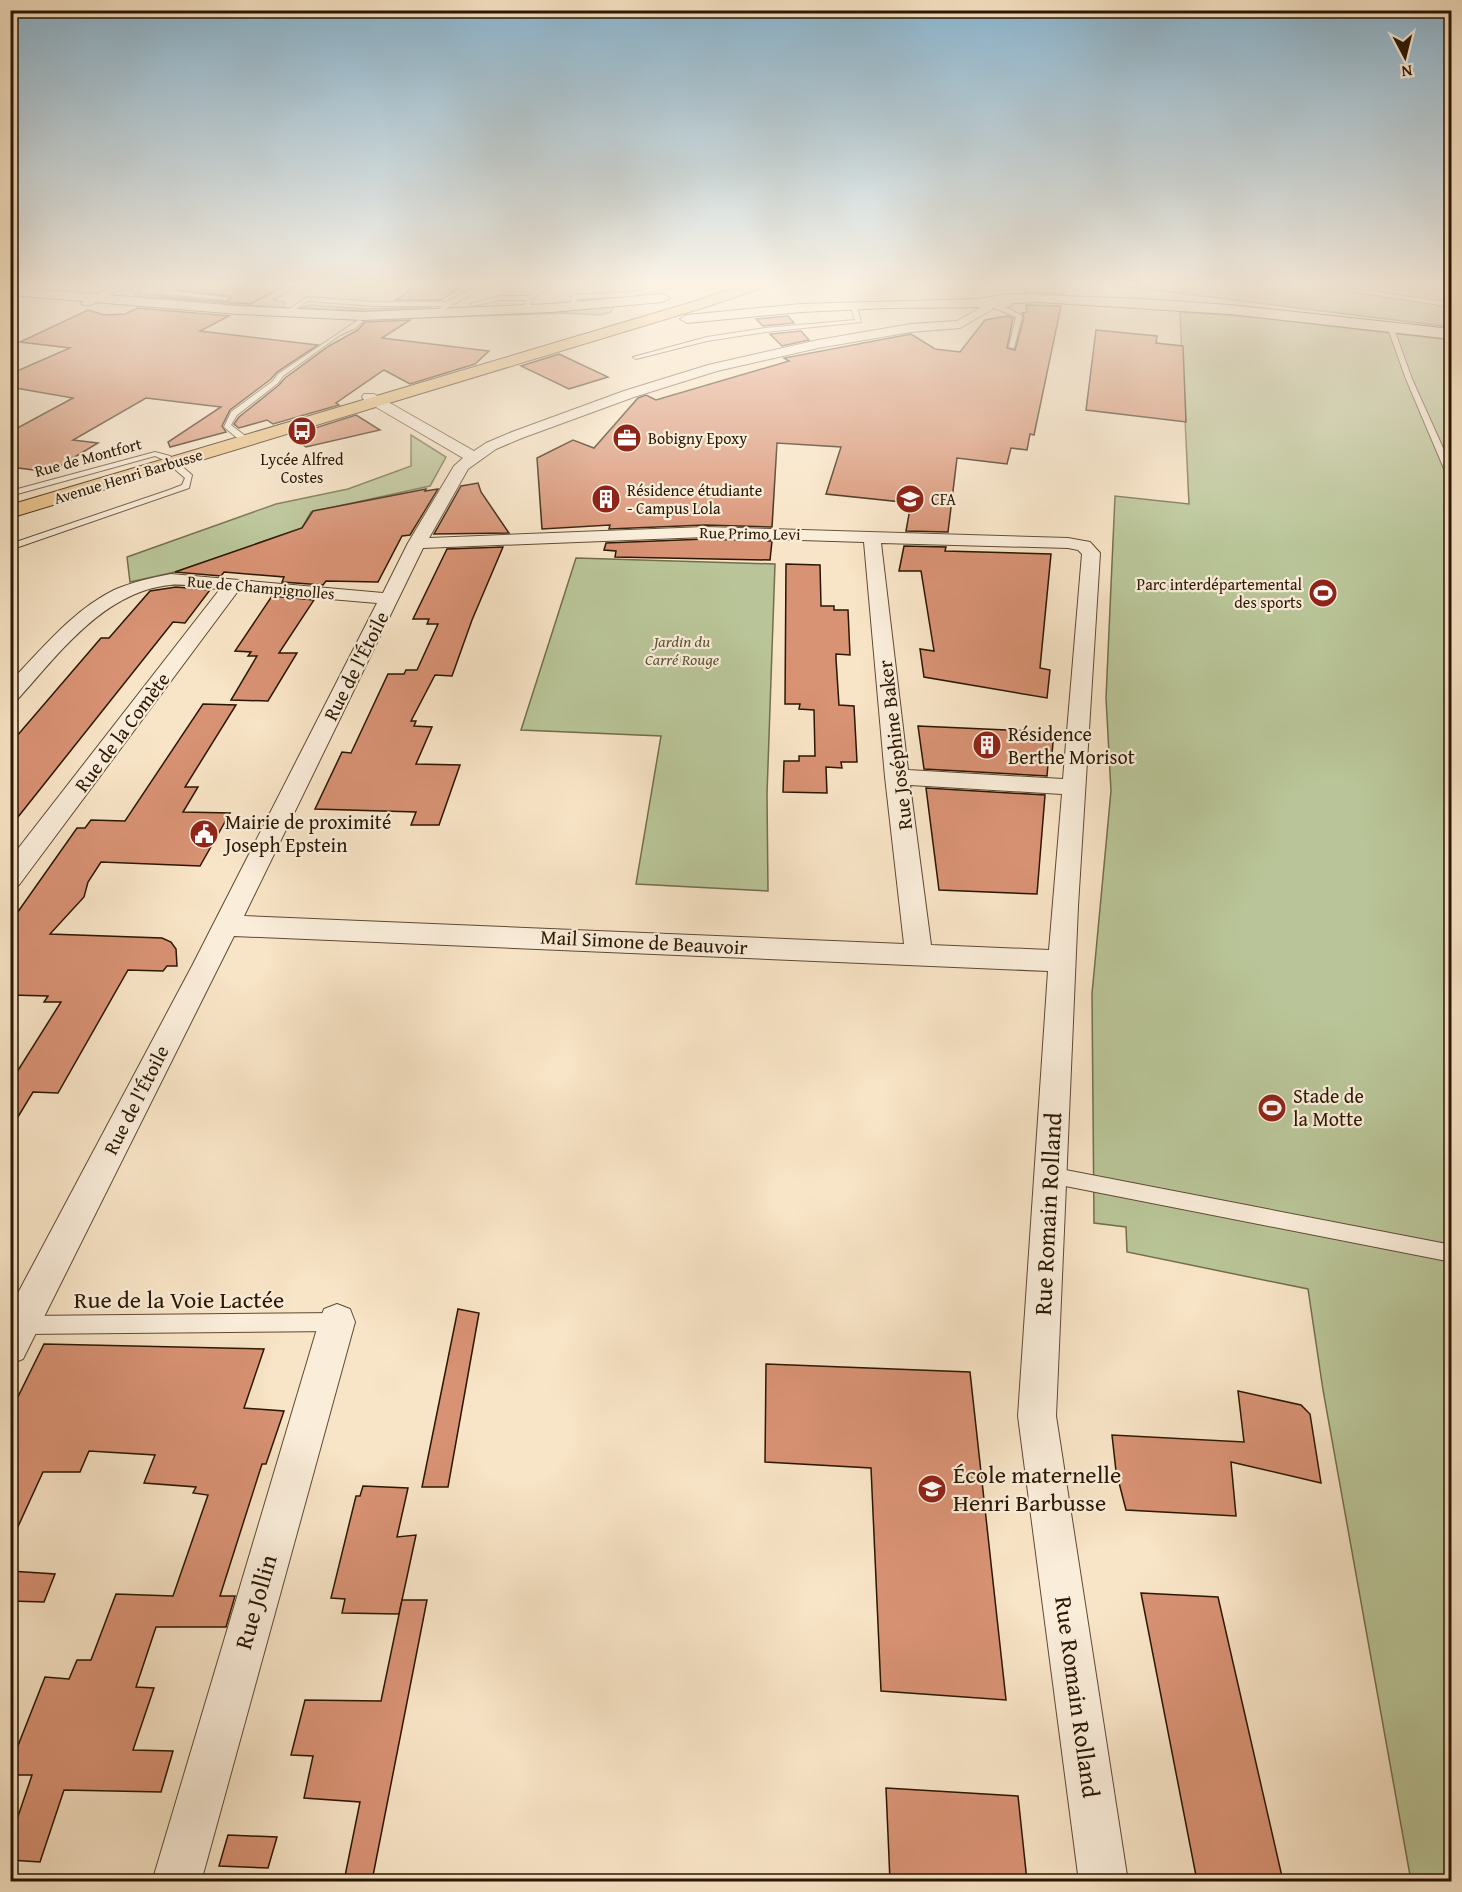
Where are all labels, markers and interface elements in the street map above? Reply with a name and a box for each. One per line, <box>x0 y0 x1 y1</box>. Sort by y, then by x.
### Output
north arrow <box>1375 27 1435 87</box>
text: N <box>1400 59 1414 84</box>
bus stop icon: Lycée Alfred Costes <box>286 415 318 447</box>
office icon: Bobigny Epoxy <box>611 422 643 454</box>
place label: Bobigny Epoxy <box>648 426 747 450</box>
street label: Rue de Montfort <box>32 431 145 483</box>
street label: Avenue Henri Barbusse <box>50 442 206 510</box>
place label: Lycée Alfred Costes <box>260 447 344 489</box>
place label: Résidence étudiante - Campus Lola <box>627 478 762 520</box>
building icon: Résidence étudiante - Campus Lola <box>590 483 622 515</box>
school or university icon: CFA <box>894 483 926 515</box>
place label: CFA <box>931 487 956 511</box>
street label: Rue Primo Levi <box>699 520 801 546</box>
street label: Rue de Champignolles <box>186 569 336 605</box>
place label: Parc interdépartemental des sports <box>1137 572 1303 614</box>
sports icon: Parc interdépartemental des sports <box>1307 577 1339 609</box>
street label: Rue de l'Étoile <box>316 606 396 726</box>
park label: Jardin du Carré Rouge <box>645 629 720 671</box>
street label: Rue Joséphine Baker <box>870 659 919 832</box>
street label: Rue de la Comète <box>67 666 176 798</box>
place label: Résidence Berthe Morisot <box>1008 719 1135 771</box>
building icon: Résidence Berthe Morisot <box>971 729 1003 761</box>
place label: Mairie de proximité Joseph Epstein <box>222 807 391 859</box>
public building icon: Mairie de proximité Joseph Epstein <box>188 818 220 850</box>
street label: Mail Simone de Beauvoir <box>540 922 748 961</box>
street label: Rue de l'Étoile <box>96 1040 176 1160</box>
place label: Stade de la Motte <box>1293 1081 1364 1133</box>
sports icon: Stade de la Motte <box>1256 1092 1288 1124</box>
street label: Rue Romain Rolland <box>1025 1111 1070 1316</box>
street label: Rue de la Voie Lactée <box>74 1282 284 1317</box>
place label: École maternelle Henri Barbusse <box>953 1457 1121 1520</box>
school or university icon: École maternelle Henri Barbusse <box>916 1473 948 1505</box>
street label: Rue Jollin <box>225 1550 286 1653</box>
street label: Rue Romain Rolland <box>1046 1594 1109 1800</box>

